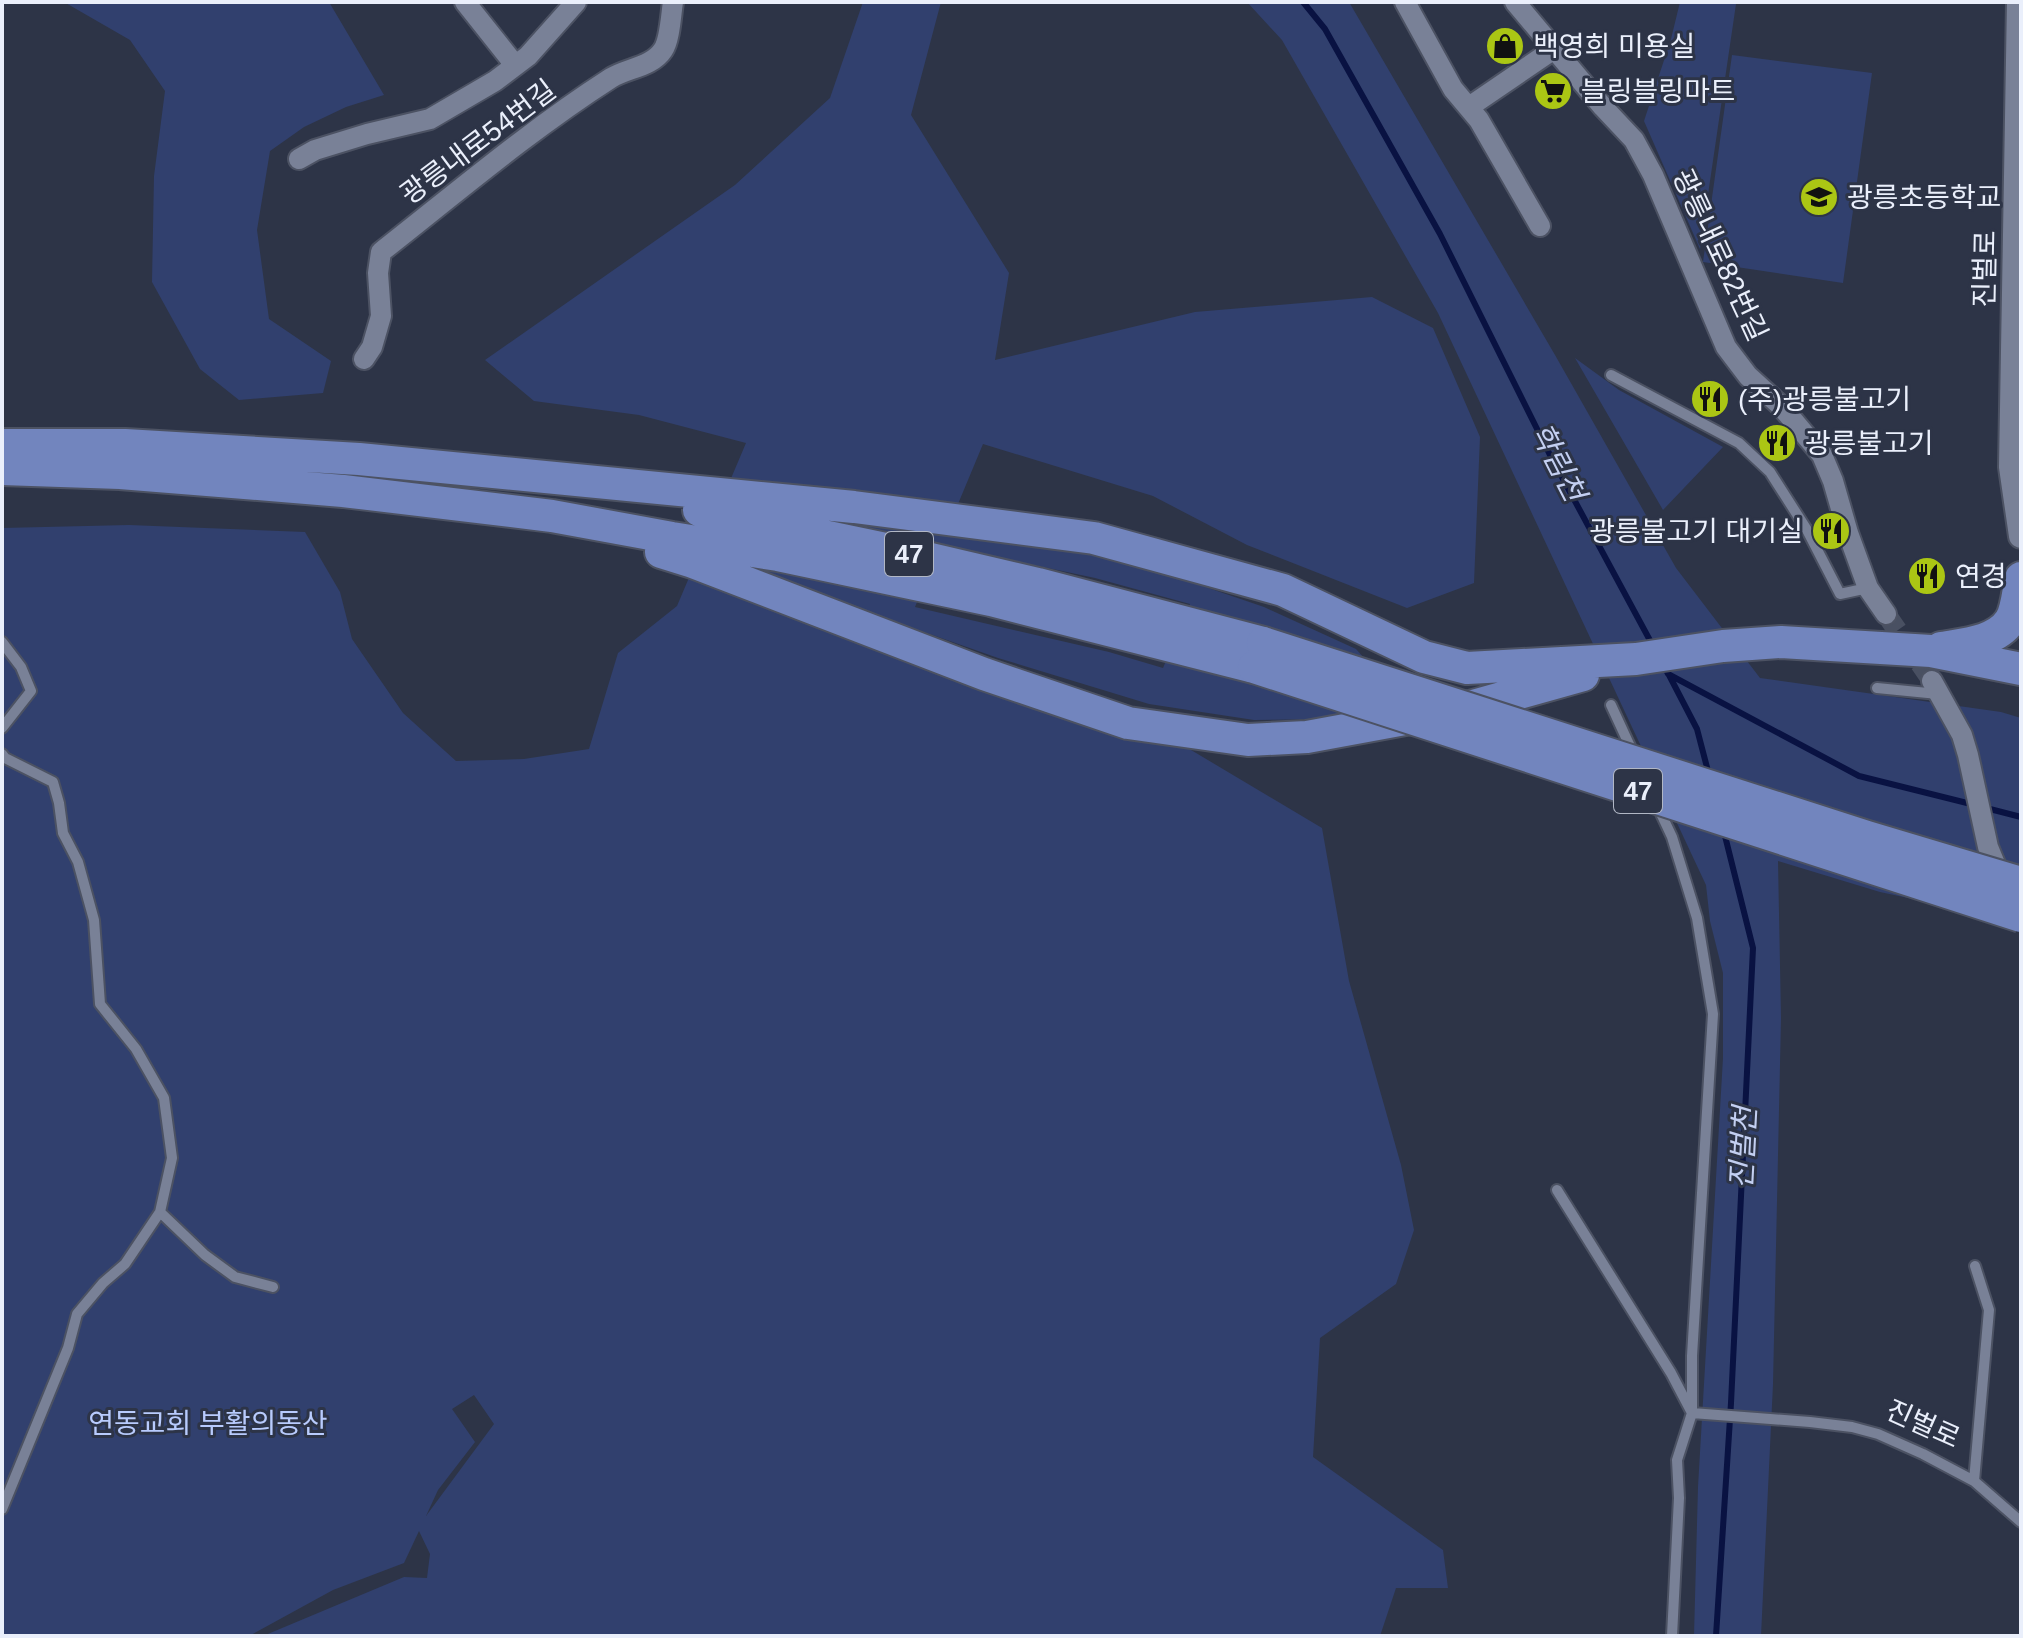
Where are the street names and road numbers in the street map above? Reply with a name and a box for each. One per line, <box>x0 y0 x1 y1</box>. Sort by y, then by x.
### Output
street label: 광릉내로54번길 <box>395 74 561 210</box>
street label: 광릉내로82번길 <box>1667 164 1773 346</box>
street label: 진벌로 <box>1969 230 2001 308</box>
road number: 47 <box>885 532 933 576</box>
road number: 47 <box>1614 769 1662 813</box>
street label: 진벌로 <box>1881 1394 1965 1454</box>

